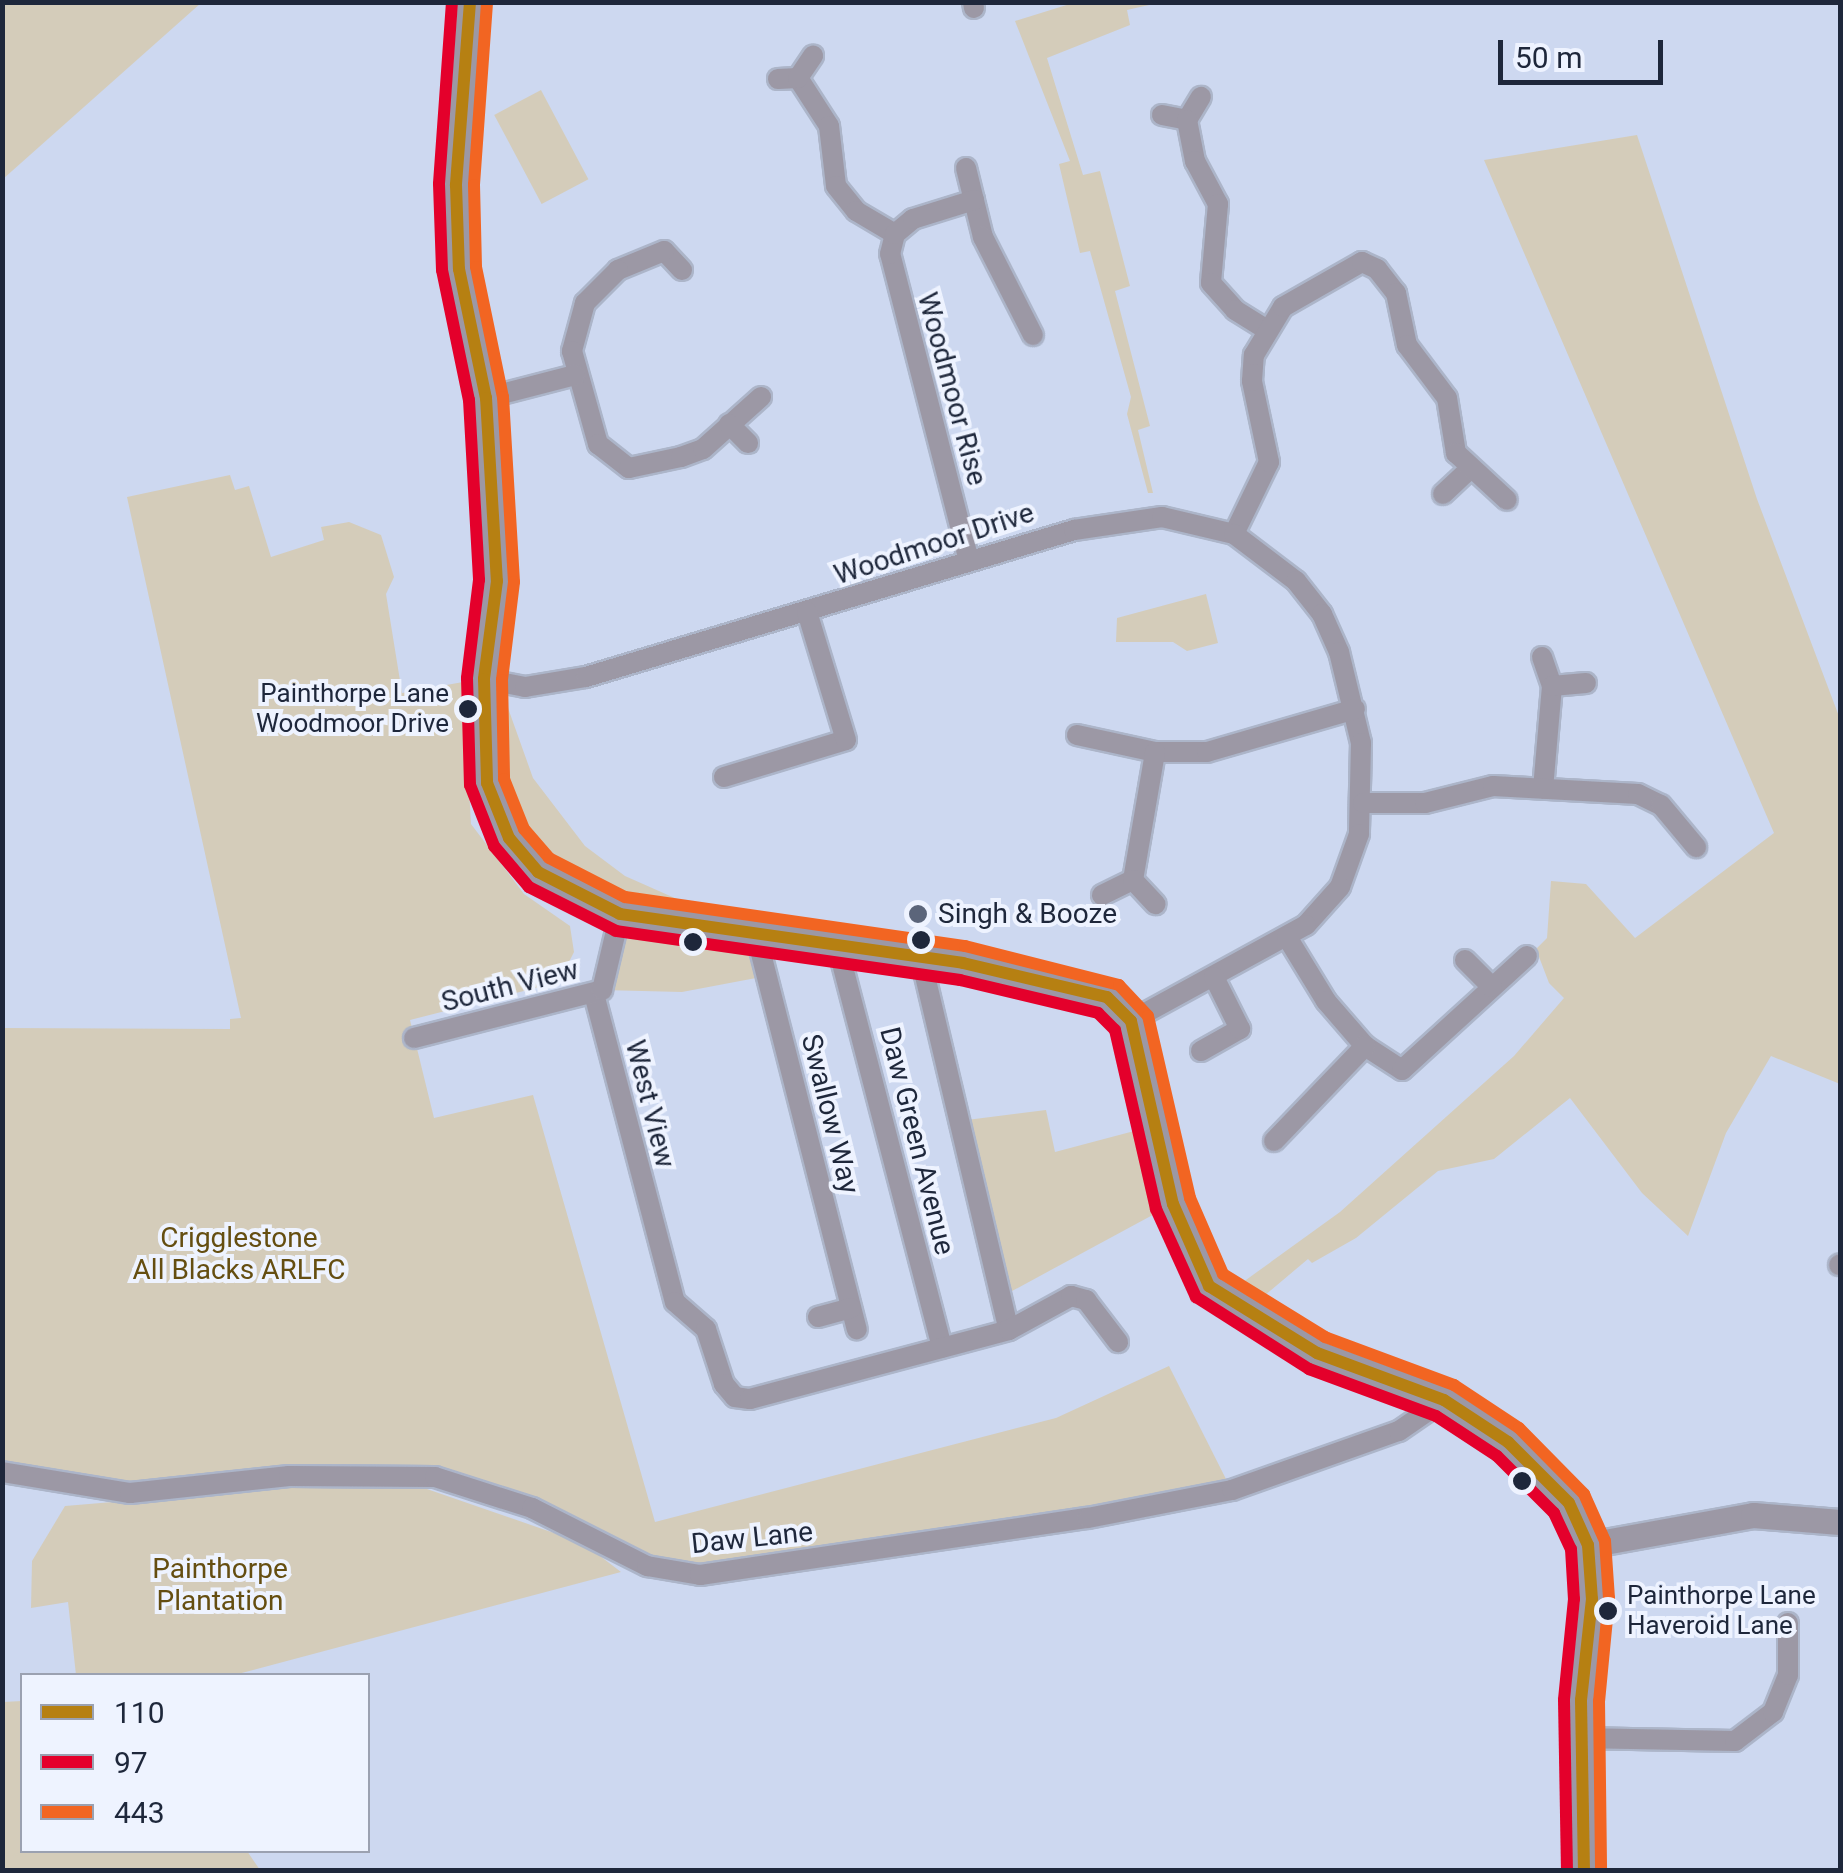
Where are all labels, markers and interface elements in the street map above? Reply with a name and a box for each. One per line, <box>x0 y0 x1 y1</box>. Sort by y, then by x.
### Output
scale bar <box>1503 20 1668 82</box>
text: 50 m <box>1515 40 1582 75</box>
street label: Woodmoor Rise <box>910 289 994 489</box>
street label: Woodmoor Drive <box>830 496 1038 592</box>
place label: Painthorpe Lane Woodmoor Drive <box>256 678 449 740</box>
marker: Painthorpe Lane Woodmoor Drive <box>458 699 478 719</box>
place label: Singh & Booze <box>938 897 1117 931</box>
marker: Singh & Booze <box>907 903 929 925</box>
unlabelled marker <box>911 930 931 950</box>
unlabelled marker <box>683 932 703 952</box>
street label: South View <box>438 953 582 1019</box>
street label: Daw Green Avenue <box>872 1024 962 1258</box>
street label: Swallow Way <box>794 1031 866 1197</box>
street label: West View <box>618 1037 682 1171</box>
park label: Crigglestone All Blacks ARLFC <box>133 1221 345 1287</box>
unlabelled marker <box>1512 1471 1532 1491</box>
street label: Daw Lane <box>689 1515 815 1561</box>
park label: Painthorpe Plantation <box>152 1552 288 1618</box>
place label: Painthorpe Lane Haveroid Lane <box>1627 1580 1816 1642</box>
marker: Painthorpe Lane Haveroid Lane <box>1598 1601 1618 1621</box>
legend <box>20 1673 370 1853</box>
text: 110 <box>114 1695 165 1730</box>
text: 97 <box>114 1745 148 1780</box>
text: 443 <box>114 1795 165 1830</box>

